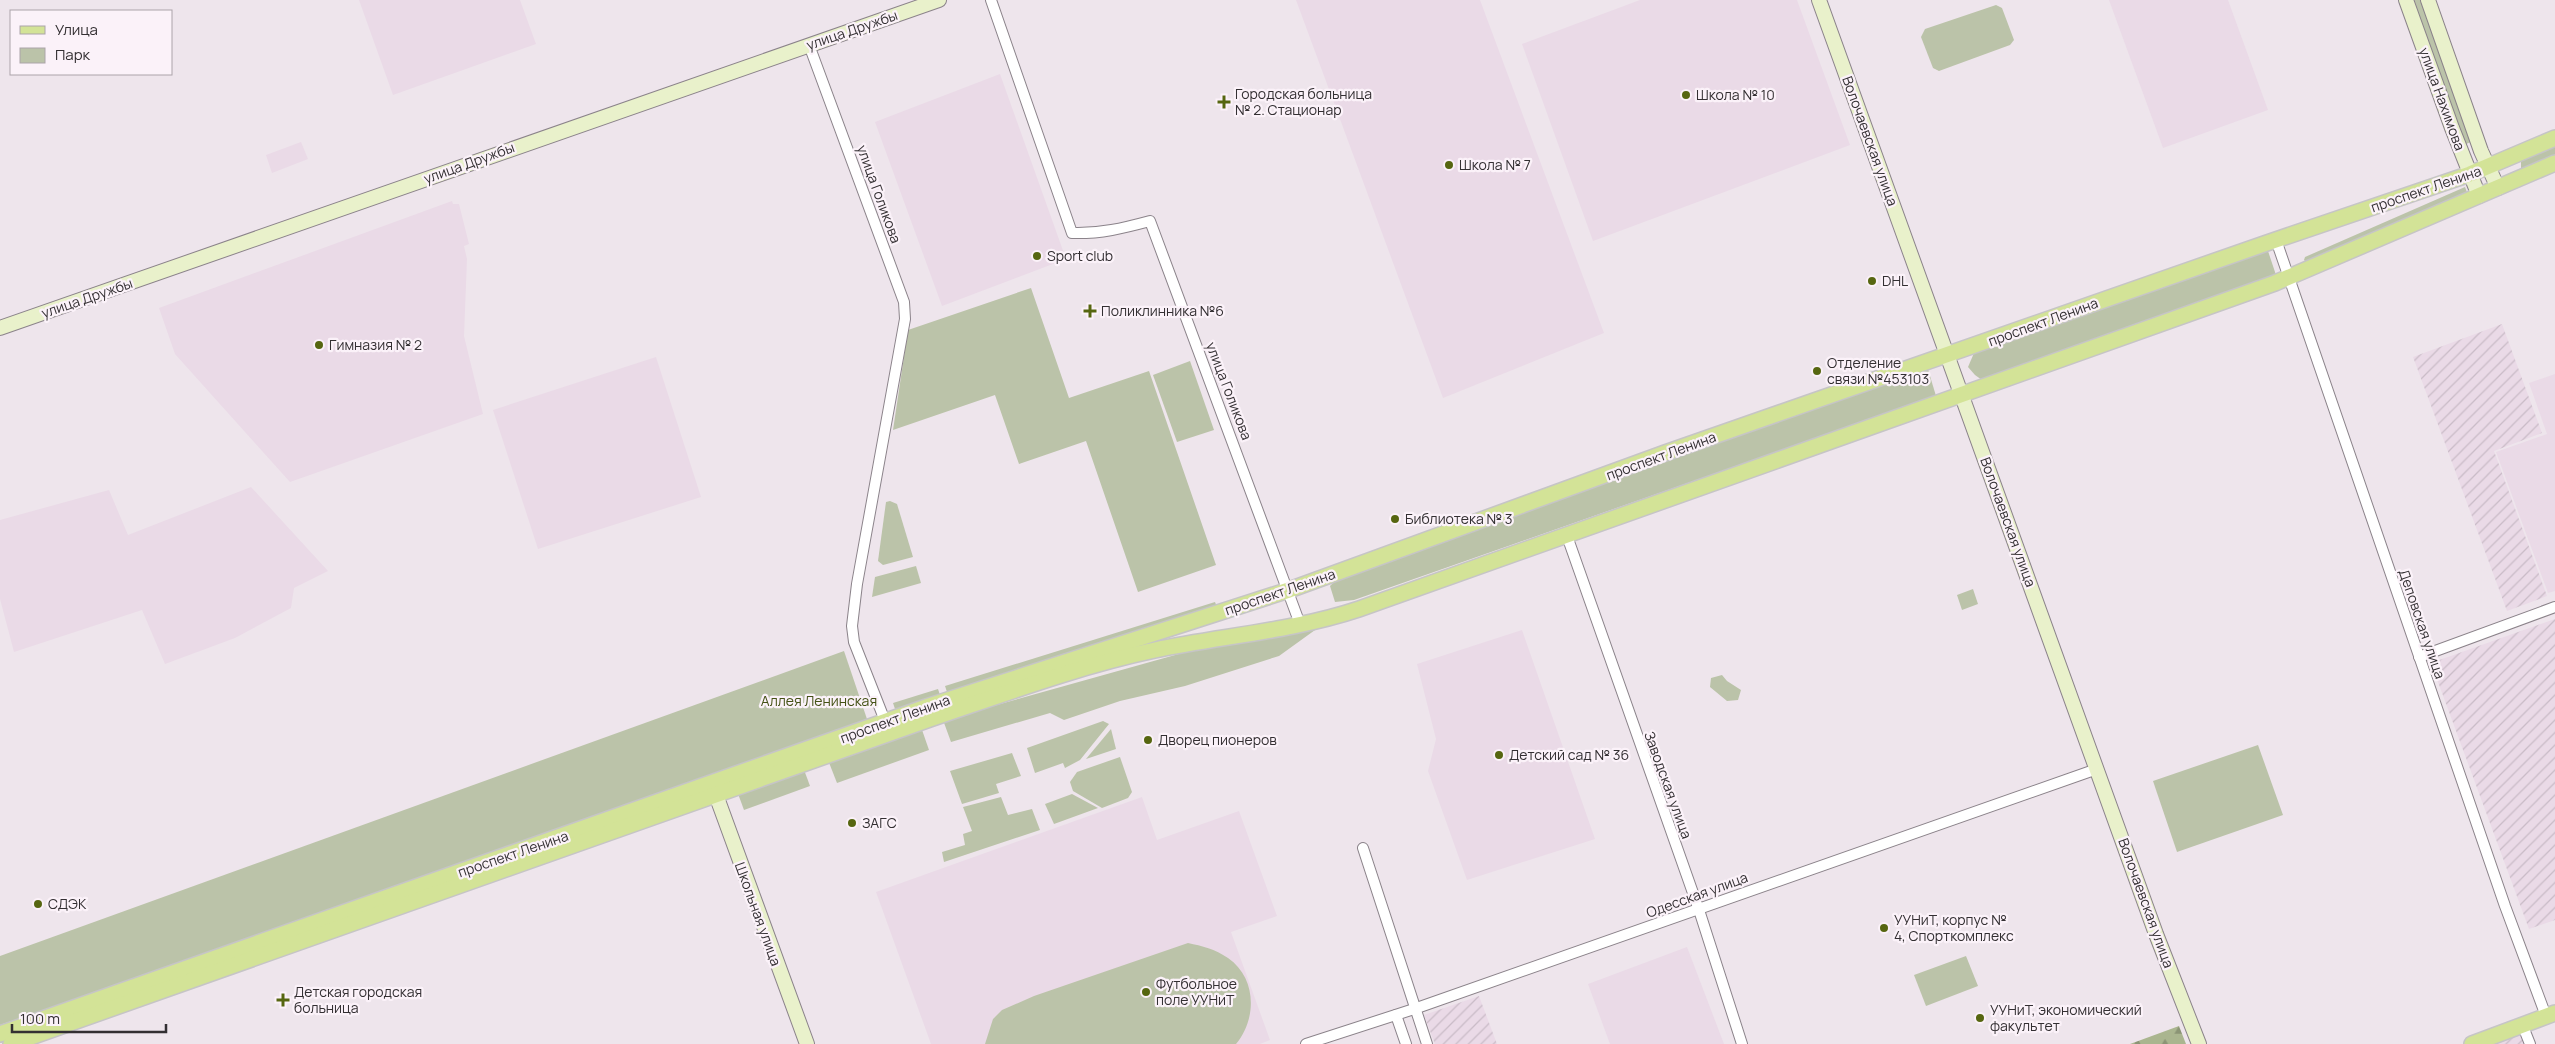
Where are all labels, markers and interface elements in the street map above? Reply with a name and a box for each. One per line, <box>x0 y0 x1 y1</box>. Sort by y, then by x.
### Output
street label: улица Дружбы <box>804 5 900 54</box>
legend <box>10 10 172 75</box>
text: Улица <box>55 19 98 40</box>
text: Парк <box>55 44 91 65</box>
street label: улица Нахимова <box>2415 45 2470 153</box>
street label: Волочаевская улица <box>1838 73 1903 208</box>
place label: Городская больница № 2. Стационар <box>1235 84 1372 119</box>
place label: Школа № 10 <box>1696 85 1775 104</box>
marker: Школа № 10 <box>1680 89 1692 101</box>
marker: Городская больница № 2. Стационар <box>1217 95 1231 109</box>
street label: улица Дружбы <box>421 137 517 188</box>
street label: улица Голикова <box>853 142 906 246</box>
place label: Школа № 7 <box>1459 155 1531 174</box>
marker: Школа № 7 <box>1443 159 1455 171</box>
street label: проспект Ленина <box>2368 161 2484 216</box>
place label: Sport club <box>1047 246 1113 265</box>
marker: Sport club <box>1031 250 1043 262</box>
place label: DHL <box>1882 271 1908 290</box>
street label: улица Дружбы <box>39 273 135 322</box>
marker: DHL <box>1866 275 1878 287</box>
street label: проспект Ленина <box>1985 293 2100 350</box>
place label: Поликлинника №6 <box>1101 301 1224 320</box>
marker: Поликлинника №6 <box>1083 304 1097 318</box>
place label: Гимназия № 2 <box>329 335 422 354</box>
marker: Гимназия № 2 <box>313 339 325 351</box>
street label: улица Голикова <box>1202 339 1257 442</box>
place label: Отделение связи №453103 <box>1827 353 1929 388</box>
marker: Отделение связи №453103 <box>1811 365 1823 377</box>
street label: проспект Ленина <box>1603 427 1718 484</box>
street label: Волочаевская улица <box>1976 454 2041 589</box>
place label: Библиотека № 3 <box>1405 509 1513 528</box>
marker: Библиотека № 3 <box>1389 513 1401 525</box>
street label: проспект Ленина <box>1222 564 1338 619</box>
street label: Деповская улица <box>2395 566 2450 681</box>
street label: проспект Ленина <box>837 690 952 747</box>
park label: Аллея Ленинская <box>761 691 877 710</box>
street label: Заводская улица <box>1640 729 1697 841</box>
place label: Дворец пионеров <box>1158 730 1277 749</box>
marker: Дворец пионеров <box>1142 734 1154 746</box>
place label: Детский сад № 36 <box>1509 745 1629 764</box>
marker: Детский сад № 36 <box>1493 749 1505 761</box>
place label: ЗАГС <box>862 813 897 832</box>
marker: ЗАГС <box>846 817 858 829</box>
street label: проспект Ленина <box>455 826 571 881</box>
street label: Волочаевская улица <box>2114 835 2179 970</box>
street label: Школьная улица <box>731 859 786 968</box>
street label: Одесская улица <box>1643 867 1750 922</box>
place label: СДЭК <box>48 894 87 913</box>
marker: СДЭК <box>32 898 44 910</box>
place label: УУНиТ, корпус № 4, Спорткомплекс <box>1894 910 2014 945</box>
marker: УУНиТ, корпус № 4, Спорткомплекс <box>1878 922 1890 934</box>
place label: Футбольное поле УУНиТ <box>1156 974 1237 1009</box>
place label: Детская городская больница <box>294 982 422 1017</box>
marker: Футбольное поле УУНиТ <box>1140 986 1152 998</box>
marker: Детская городская больница <box>276 993 290 1007</box>
place label: УУНиТ, экономический факультет <box>1990 1000 2142 1035</box>
scale bar <box>12 1002 166 1034</box>
text: 100 m <box>20 1008 60 1029</box>
marker: УУНиТ, экономический факультет <box>1974 1012 1986 1024</box>

